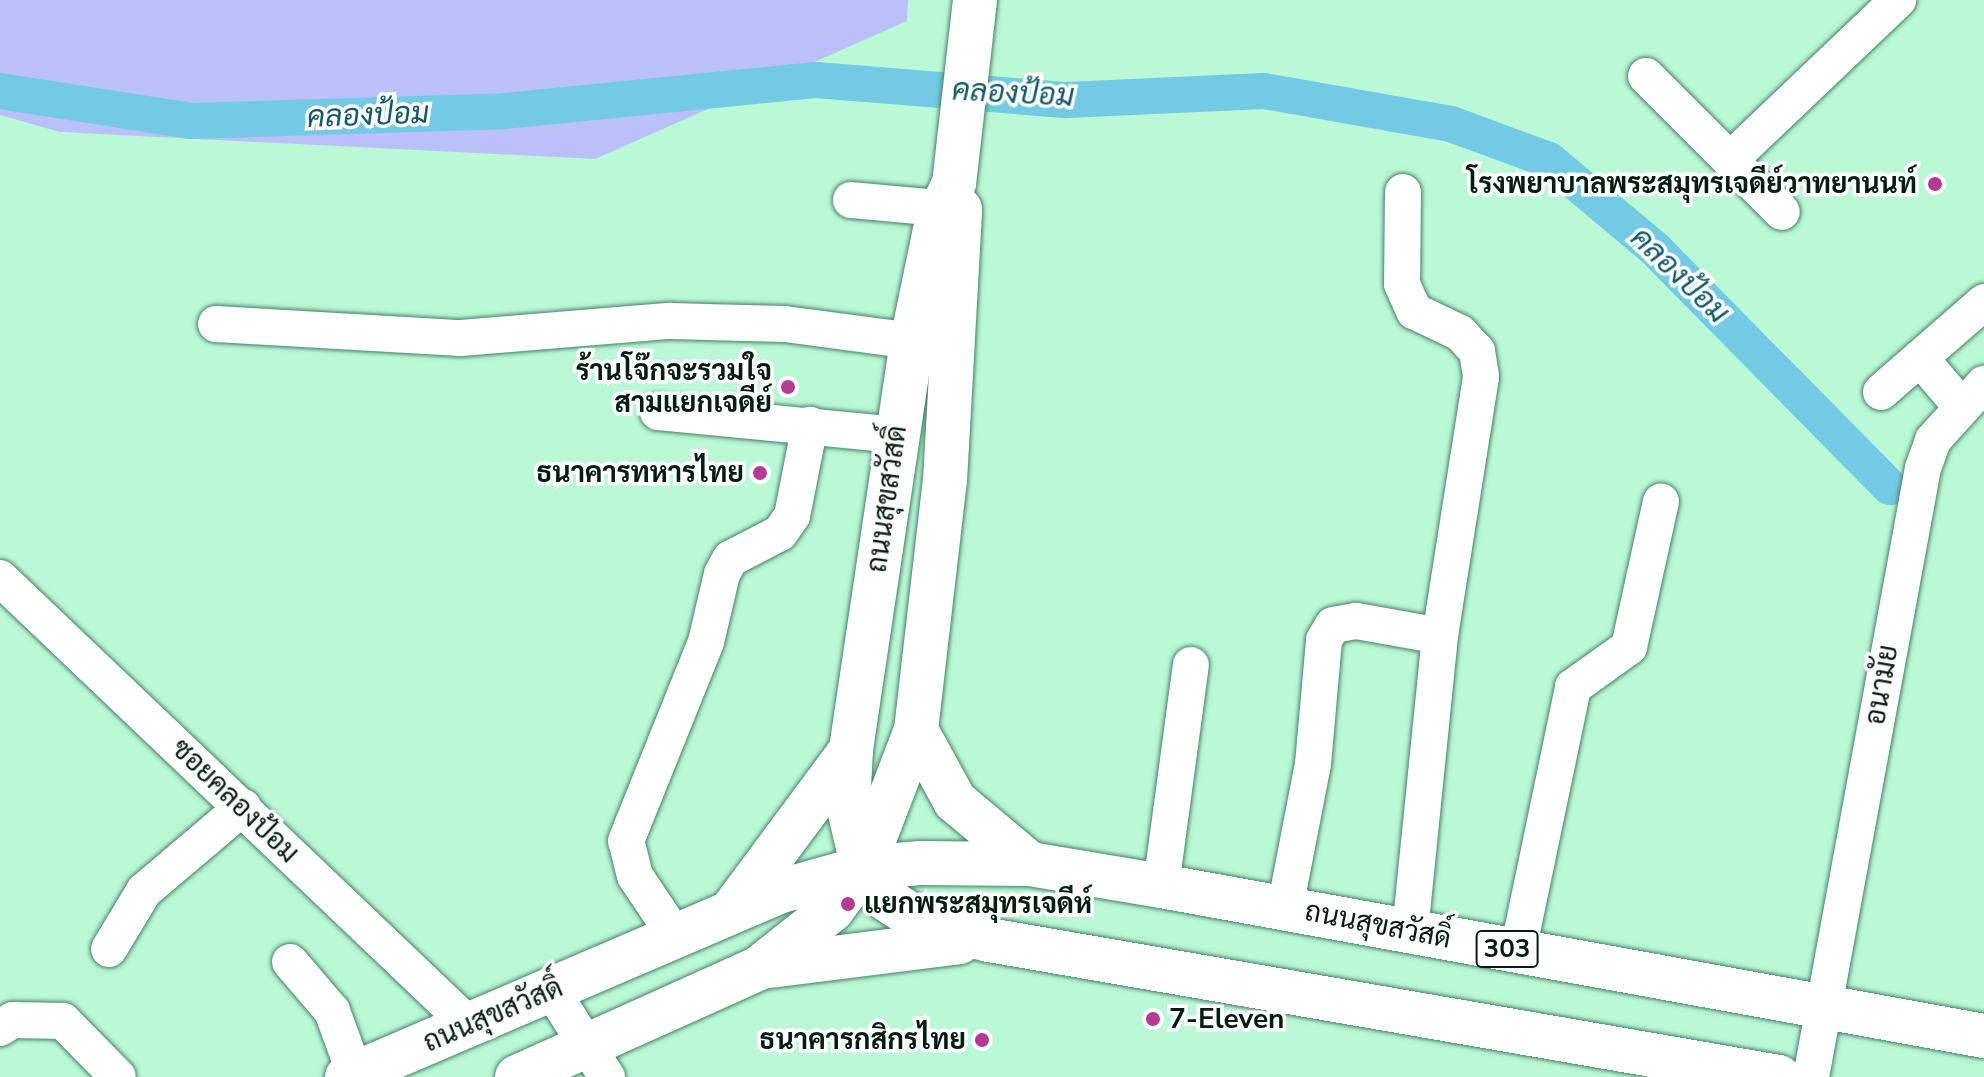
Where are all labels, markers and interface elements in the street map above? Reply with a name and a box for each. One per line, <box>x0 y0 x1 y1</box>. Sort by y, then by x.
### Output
water label: คลองป้อม <box>951 73 1075 115</box>
water label: คลองป้อม <box>306 96 430 136</box>
place label: โรงพยาบาลพระสมุทรเจดีย์วาทยานนท์ <box>1467 167 1917 201</box>
marker: โรงพยาบาลพระสมุทรเจดีย์วาทยานนท์ <box>1924 173 1946 195</box>
water label: คลองป้อม <box>1622 221 1736 331</box>
place label: ร้านโจ๊กจะรวมใจ สามแยกเจดีย์ <box>576 354 772 420</box>
marker: ร้านโจ๊กจะรวมใจ สามแยกเจดีย์ <box>779 378 797 396</box>
street label: ถนนสุขสวัสดิ์ <box>860 423 914 575</box>
place label: ธนาคารทหารไทย <box>536 456 744 490</box>
marker: ธนาคารทหารไทย <box>751 464 769 482</box>
street label: อนามัย <box>1858 642 1906 728</box>
street label: ซอยคลองป้อม <box>164 732 306 870</box>
place label: แยกพระสมุทรเจดีห์ <box>864 887 1092 921</box>
street label: ถนนสุขสวัสดิ์ <box>1302 894 1454 956</box>
marker: แยกพระสมุทรเจดีห์ <box>839 895 857 913</box>
road number: 303 <box>1475 927 1539 971</box>
street label: ถนนสุขสวัสดิ์ <box>418 971 568 1059</box>
place label: 7-Eleven <box>1169 1002 1284 1036</box>
marker: 7-Eleven <box>1144 1010 1162 1028</box>
place label: ธนาคารกสิกรไทย <box>759 1023 966 1057</box>
marker: ธนาคารกสิกรไทย <box>973 1031 991 1049</box>

